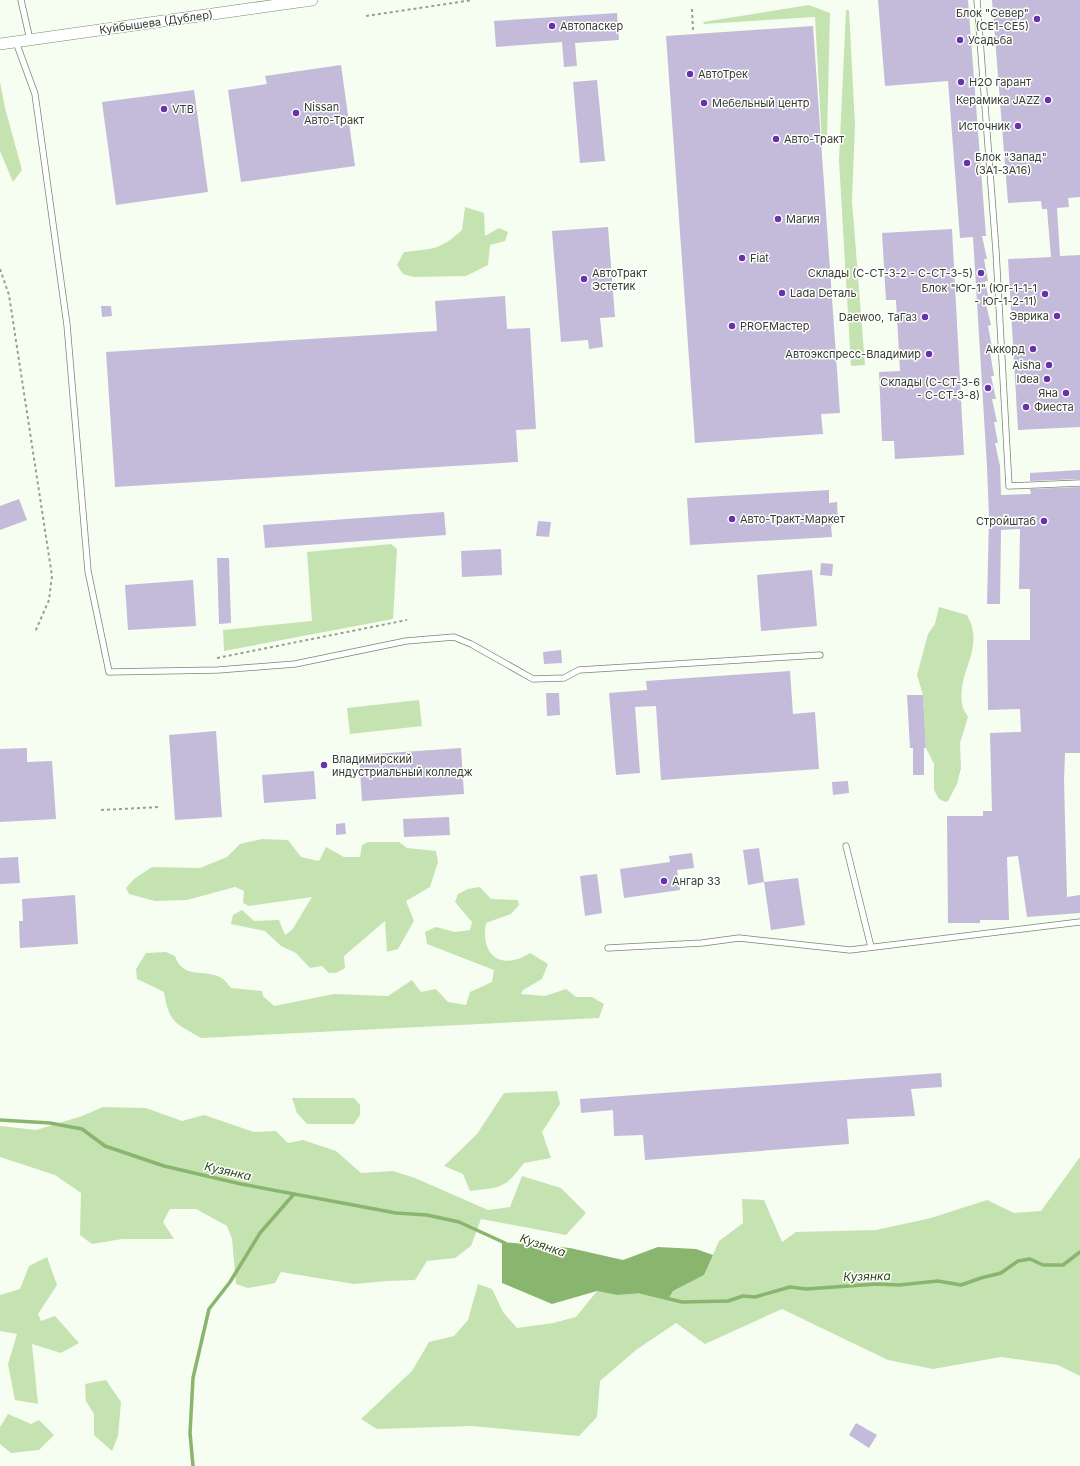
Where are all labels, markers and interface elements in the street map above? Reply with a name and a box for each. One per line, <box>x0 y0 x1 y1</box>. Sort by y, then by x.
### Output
place label: Блок "Север" (СЕ1-СЕ5) <box>956 6 1029 33</box>
street label: Куйбышева (Дублер) <box>98 7 214 37</box>
marker: Блок "Север" (СЕ1-СЕ5) <box>1032 14 1042 24</box>
place label: Автопаскер <box>560 19 623 33</box>
marker: Автопаскер <box>547 21 557 31</box>
place label: Усадьба <box>968 33 1012 47</box>
marker: Усадьба <box>955 35 965 45</box>
place label: АвтоТрек <box>698 67 748 81</box>
marker: АвтоТрек <box>685 69 695 79</box>
place label: H2O гарант <box>969 75 1032 89</box>
marker: H2O гарант <box>956 77 966 87</box>
place label: Керамика JAZZ <box>956 93 1040 107</box>
marker: Керамика JAZZ <box>1043 95 1053 105</box>
place label: Мебельный центр <box>712 96 810 110</box>
marker: Мебельный центр <box>699 98 709 108</box>
place label: Nissan Авто-Тракт <box>304 100 365 127</box>
place label: VTB <box>172 102 194 116</box>
marker: VTB <box>159 104 169 114</box>
marker: Nissan Авто-Тракт <box>291 108 301 118</box>
place label: Источник <box>958 119 1010 133</box>
marker: Источник <box>1013 121 1023 131</box>
place label: Авто-Тракт <box>784 132 845 146</box>
marker: Авто-Тракт <box>771 134 781 144</box>
place label: Блок "Запад" (ЗА1-ЗА16) <box>975 150 1047 177</box>
marker: Блок "Запад" (ЗА1-ЗА16) <box>962 158 972 168</box>
place label: Магия <box>786 212 820 226</box>
marker: Магия <box>773 214 783 224</box>
place label: Fiat <box>750 251 769 265</box>
marker: Fiat <box>737 253 747 263</box>
place label: АвтоТракт Эстетик <box>592 266 648 293</box>
place label: Склады (С-СТ-3-2 - С-СТ-3-5) <box>808 266 973 280</box>
marker: Склады (С-СТ-3-2 - С-СТ-3-5) <box>976 268 986 278</box>
marker: АвтоТракт Эстетик <box>579 274 589 284</box>
place label: Блок "Юг-1" (Юг-1-1-1 - Юг-1-2-11) <box>921 281 1037 308</box>
place label: Lada Dеталь <box>790 286 857 300</box>
marker: Lada Dеталь <box>777 288 787 298</box>
marker: Блок "Юг-1" (Юг-1-1-1 - Юг-1-2-11) <box>1040 289 1050 299</box>
place label: Эврика <box>1009 309 1049 323</box>
place label: Daewoo, ТаГаз <box>839 310 917 324</box>
marker: Эврика <box>1052 311 1062 321</box>
marker: Daewoo, ТаГаз <box>920 312 930 322</box>
place label: PROFМастер <box>740 319 810 333</box>
marker: PROFМастер <box>727 321 737 331</box>
place label: Аккорд <box>985 342 1025 356</box>
marker: Аккорд <box>1028 344 1038 354</box>
place label: Автоэкспресс-Владимир <box>785 347 921 361</box>
marker: Автоэкспресс-Владимир <box>924 349 934 359</box>
place label: Aisha <box>1012 358 1041 372</box>
marker: Aisha <box>1044 360 1054 370</box>
place label: Idea <box>1017 372 1039 386</box>
marker: Idea <box>1042 374 1052 384</box>
place label: Склады (С-СТ-3-6 - С-СТ-3-8) <box>880 375 980 402</box>
marker: Склады (С-СТ-3-6 - С-СТ-3-8) <box>983 383 993 393</box>
place label: Яна <box>1038 386 1058 400</box>
marker: Яна <box>1061 388 1071 398</box>
place label: Фиеста <box>1034 400 1074 414</box>
marker: Фиеста <box>1021 402 1031 412</box>
place label: Авто-Тракт-Маркет <box>740 512 846 526</box>
marker: Авто-Тракт-Маркет <box>727 514 737 524</box>
place label: Стройштаб <box>976 514 1036 528</box>
marker: Стройштаб <box>1039 516 1049 526</box>
place label: Владимирский индустриальный колледж <box>332 752 473 779</box>
marker: Владимирский индустриальный колледж <box>319 760 329 770</box>
place label: Ангар 33 <box>672 874 721 888</box>
marker: Ангар 33 <box>659 876 669 886</box>
water label: Кузянка <box>203 1158 253 1184</box>
water label: Кузянка <box>518 1230 568 1260</box>
water label: Кузянка <box>843 1268 891 1284</box>

